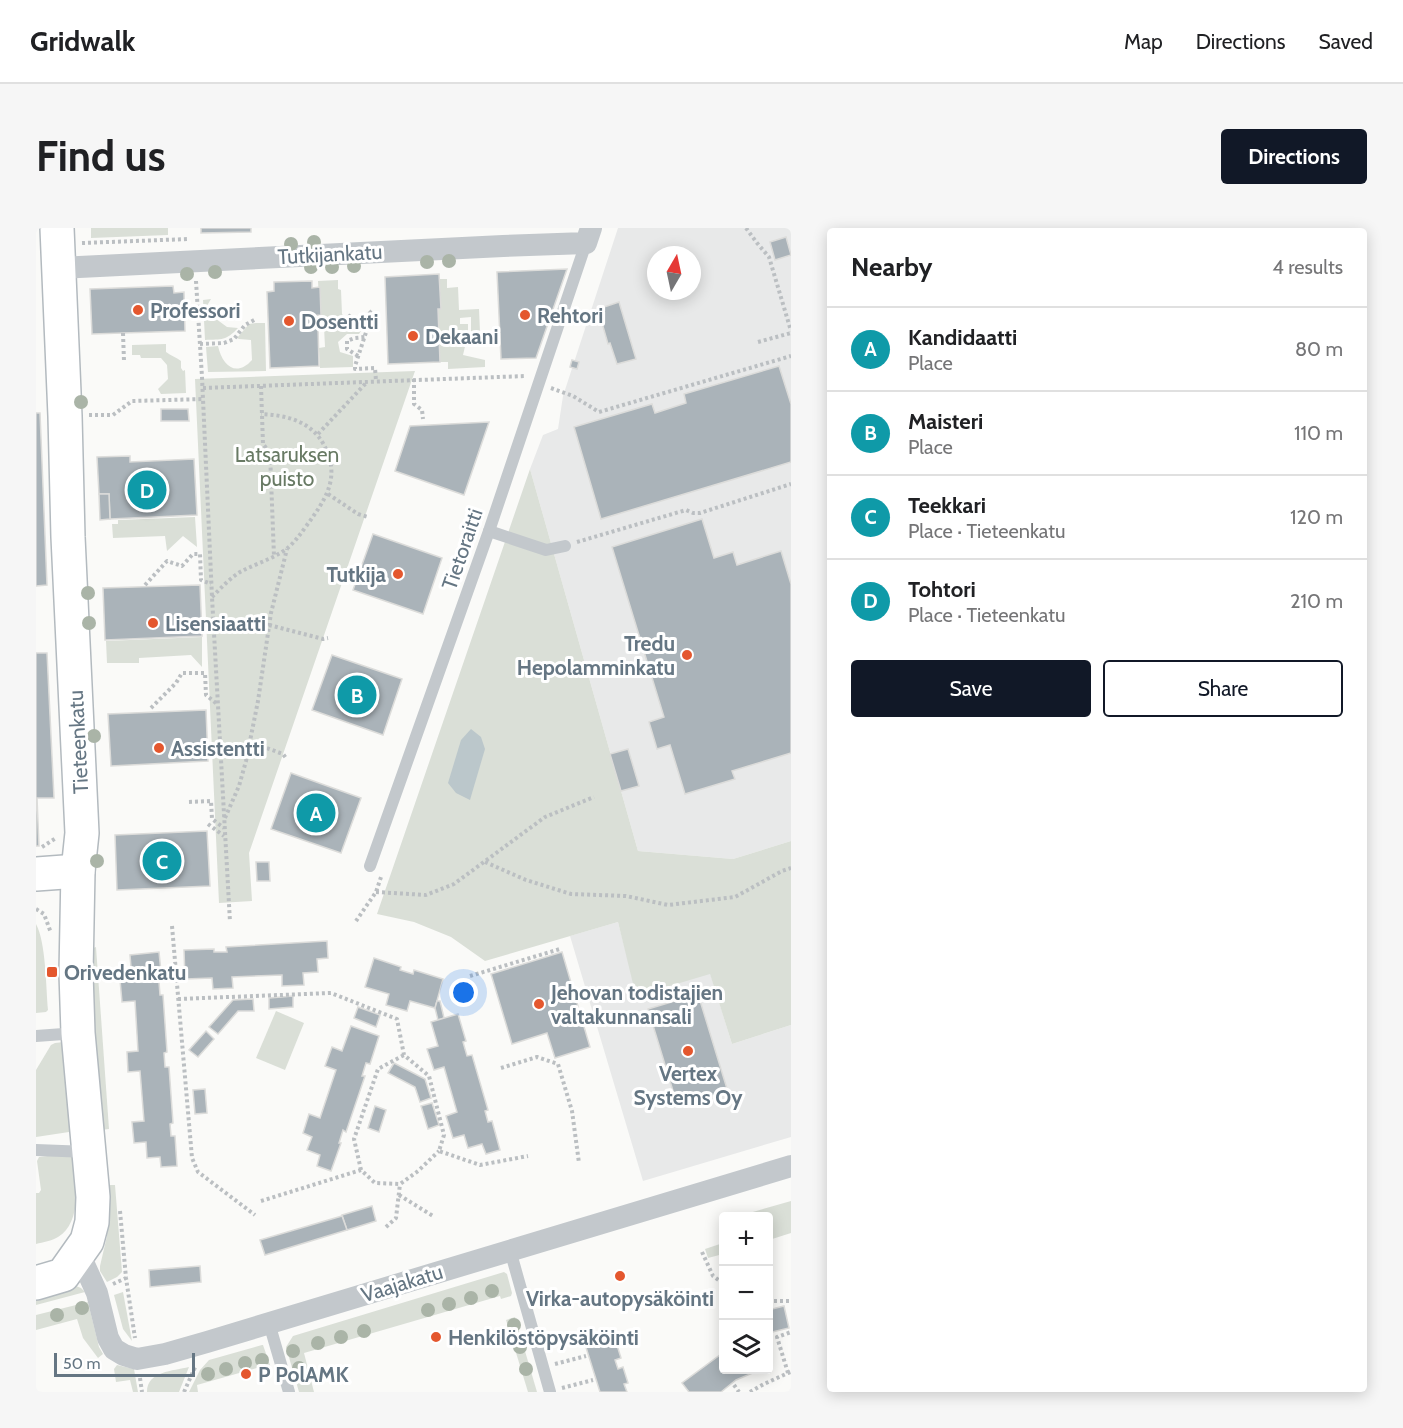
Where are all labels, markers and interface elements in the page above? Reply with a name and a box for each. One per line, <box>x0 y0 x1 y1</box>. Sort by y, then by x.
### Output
text: Gridwalk <box>30 24 135 58</box>
text: Map <box>1124 29 1163 54</box>
text: Directions <box>1196 29 1285 54</box>
text: Saved <box>1318 29 1373 54</box>
button: Directions <box>1221 129 1367 184</box>
text: Find us <box>36 130 165 182</box>
street label: Tutkijankatu <box>277 239 383 270</box>
north arrow <box>647 246 701 300</box>
text: Nearby <box>851 251 932 283</box>
text: 4 results <box>1272 255 1343 279</box>
place label: Professori <box>150 298 241 323</box>
marker: Professori <box>131 303 145 317</box>
place label: Rehtori <box>537 303 603 328</box>
marker: Rehtori <box>518 308 532 322</box>
place label: Dosentti <box>301 309 379 334</box>
marker: Dosentti <box>282 314 296 328</box>
place label: Dekaani <box>425 324 498 349</box>
text: Kandidaatti <box>908 324 1017 351</box>
marker: Dekaani <box>406 329 420 343</box>
text: A <box>864 337 877 361</box>
text: 80 m <box>1295 337 1343 361</box>
text: Place <box>908 351 953 375</box>
text: Maisteri <box>908 408 983 435</box>
text: B <box>864 421 877 445</box>
text: 110 m <box>1294 421 1343 445</box>
text: Place <box>908 435 953 459</box>
park label: Latsaruksen puisto <box>235 442 339 491</box>
pin: D <box>128 468 166 512</box>
text: Teekkari <box>908 492 986 519</box>
street label: Tietoraitti <box>436 505 488 593</box>
text: C <box>864 505 877 529</box>
text: 120 m <box>1290 505 1343 529</box>
text: Place · Tieteenkatu <box>908 519 1065 543</box>
place label: Tutkija <box>327 562 387 587</box>
marker: Tutkija <box>391 567 405 581</box>
text: Tohtori <box>908 576 976 603</box>
text: D <box>863 589 878 613</box>
text: 210 m <box>1290 589 1343 613</box>
text: Place · Tieteenkatu <box>908 603 1065 627</box>
place label: Lisensiaatti <box>165 611 266 636</box>
marker: Lisensiaatti <box>146 616 160 630</box>
place label: Tredu Hepolamminkatu <box>517 631 675 680</box>
marker: Tredu Hepolamminkatu <box>680 648 694 662</box>
button: Save <box>851 660 1091 717</box>
button: Share <box>1103 660 1343 717</box>
pin: B <box>338 672 376 718</box>
street label: Tieteenkatu <box>63 690 93 794</box>
place label: Assistentti <box>171 736 265 761</box>
marker: Assistentti <box>152 741 166 755</box>
pin: A <box>296 790 336 836</box>
pin: C <box>142 838 182 884</box>
place label: Orivedenkatu <box>64 960 186 985</box>
marker: Orivedenkatu <box>45 965 59 979</box>
your location <box>449 978 478 1007</box>
place label: Jehovan todistajien valtakunnansali <box>550 980 723 1029</box>
marker: Jehovan todistajien valtakunnansali <box>532 997 546 1011</box>
marker: Vertex Systems Oy <box>681 1044 695 1058</box>
place label: Vertex Systems Oy <box>633 1061 743 1110</box>
map controls <box>719 1212 773 1374</box>
button: + <box>719 1212 773 1266</box>
street label: Vaajakatu <box>358 1259 446 1308</box>
button: − <box>719 1266 773 1320</box>
marker: Virka-autopysäköinti <box>613 1269 627 1283</box>
place label: Virka-autopysäköinti <box>526 1286 714 1311</box>
button: layers <box>719 1320 773 1374</box>
place label: Henkilöstöpysäköinti <box>448 1325 639 1350</box>
marker: Henkilöstöpysäköinti <box>429 1330 443 1344</box>
scale bar <box>54 1350 195 1378</box>
text: 50 m <box>63 1354 100 1373</box>
place label: P PolAMK <box>258 1362 350 1387</box>
marker: P PolAMK <box>239 1367 253 1381</box>

